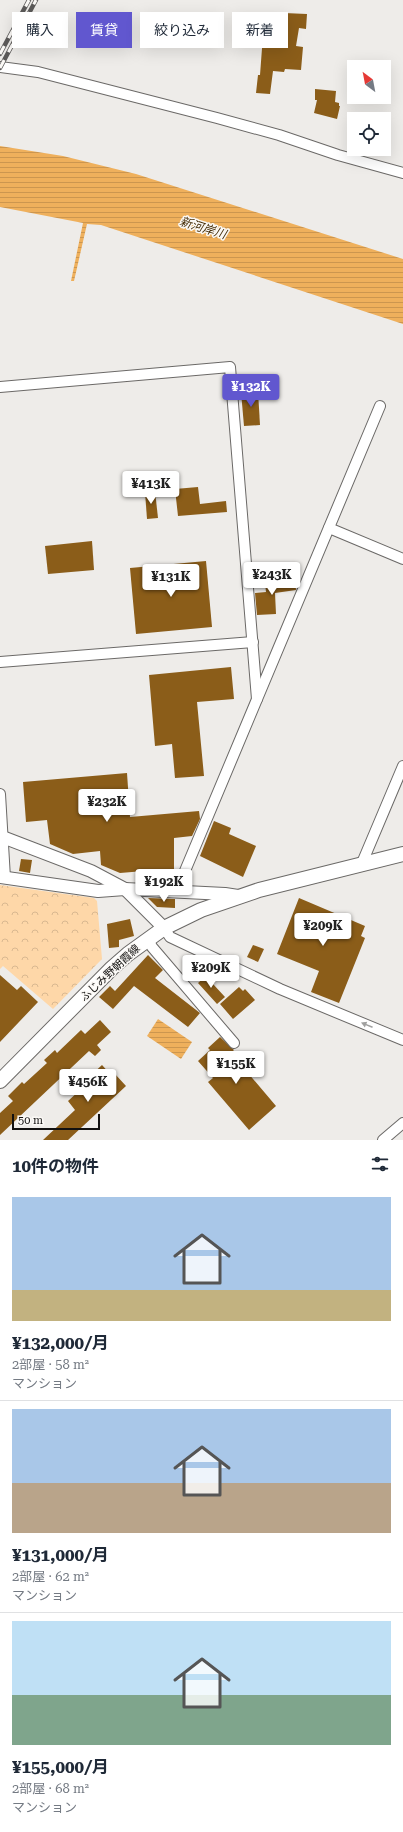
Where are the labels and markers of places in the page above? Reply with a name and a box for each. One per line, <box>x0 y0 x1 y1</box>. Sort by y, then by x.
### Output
pin: ¥132K <box>223 374 279 408</box>
pin: ¥413K <box>123 471 179 505</box>
pin: ¥243K <box>244 562 300 596</box>
pin: ¥131K <box>143 564 199 598</box>
pin: ¥232K <box>79 789 135 823</box>
pin: ¥192K <box>136 869 192 903</box>
pin: ¥209K <box>295 913 351 947</box>
pin: ¥209K <box>183 955 239 989</box>
pin: ¥155K <box>208 1051 264 1085</box>
pin: ¥456K <box>60 1069 116 1103</box>

